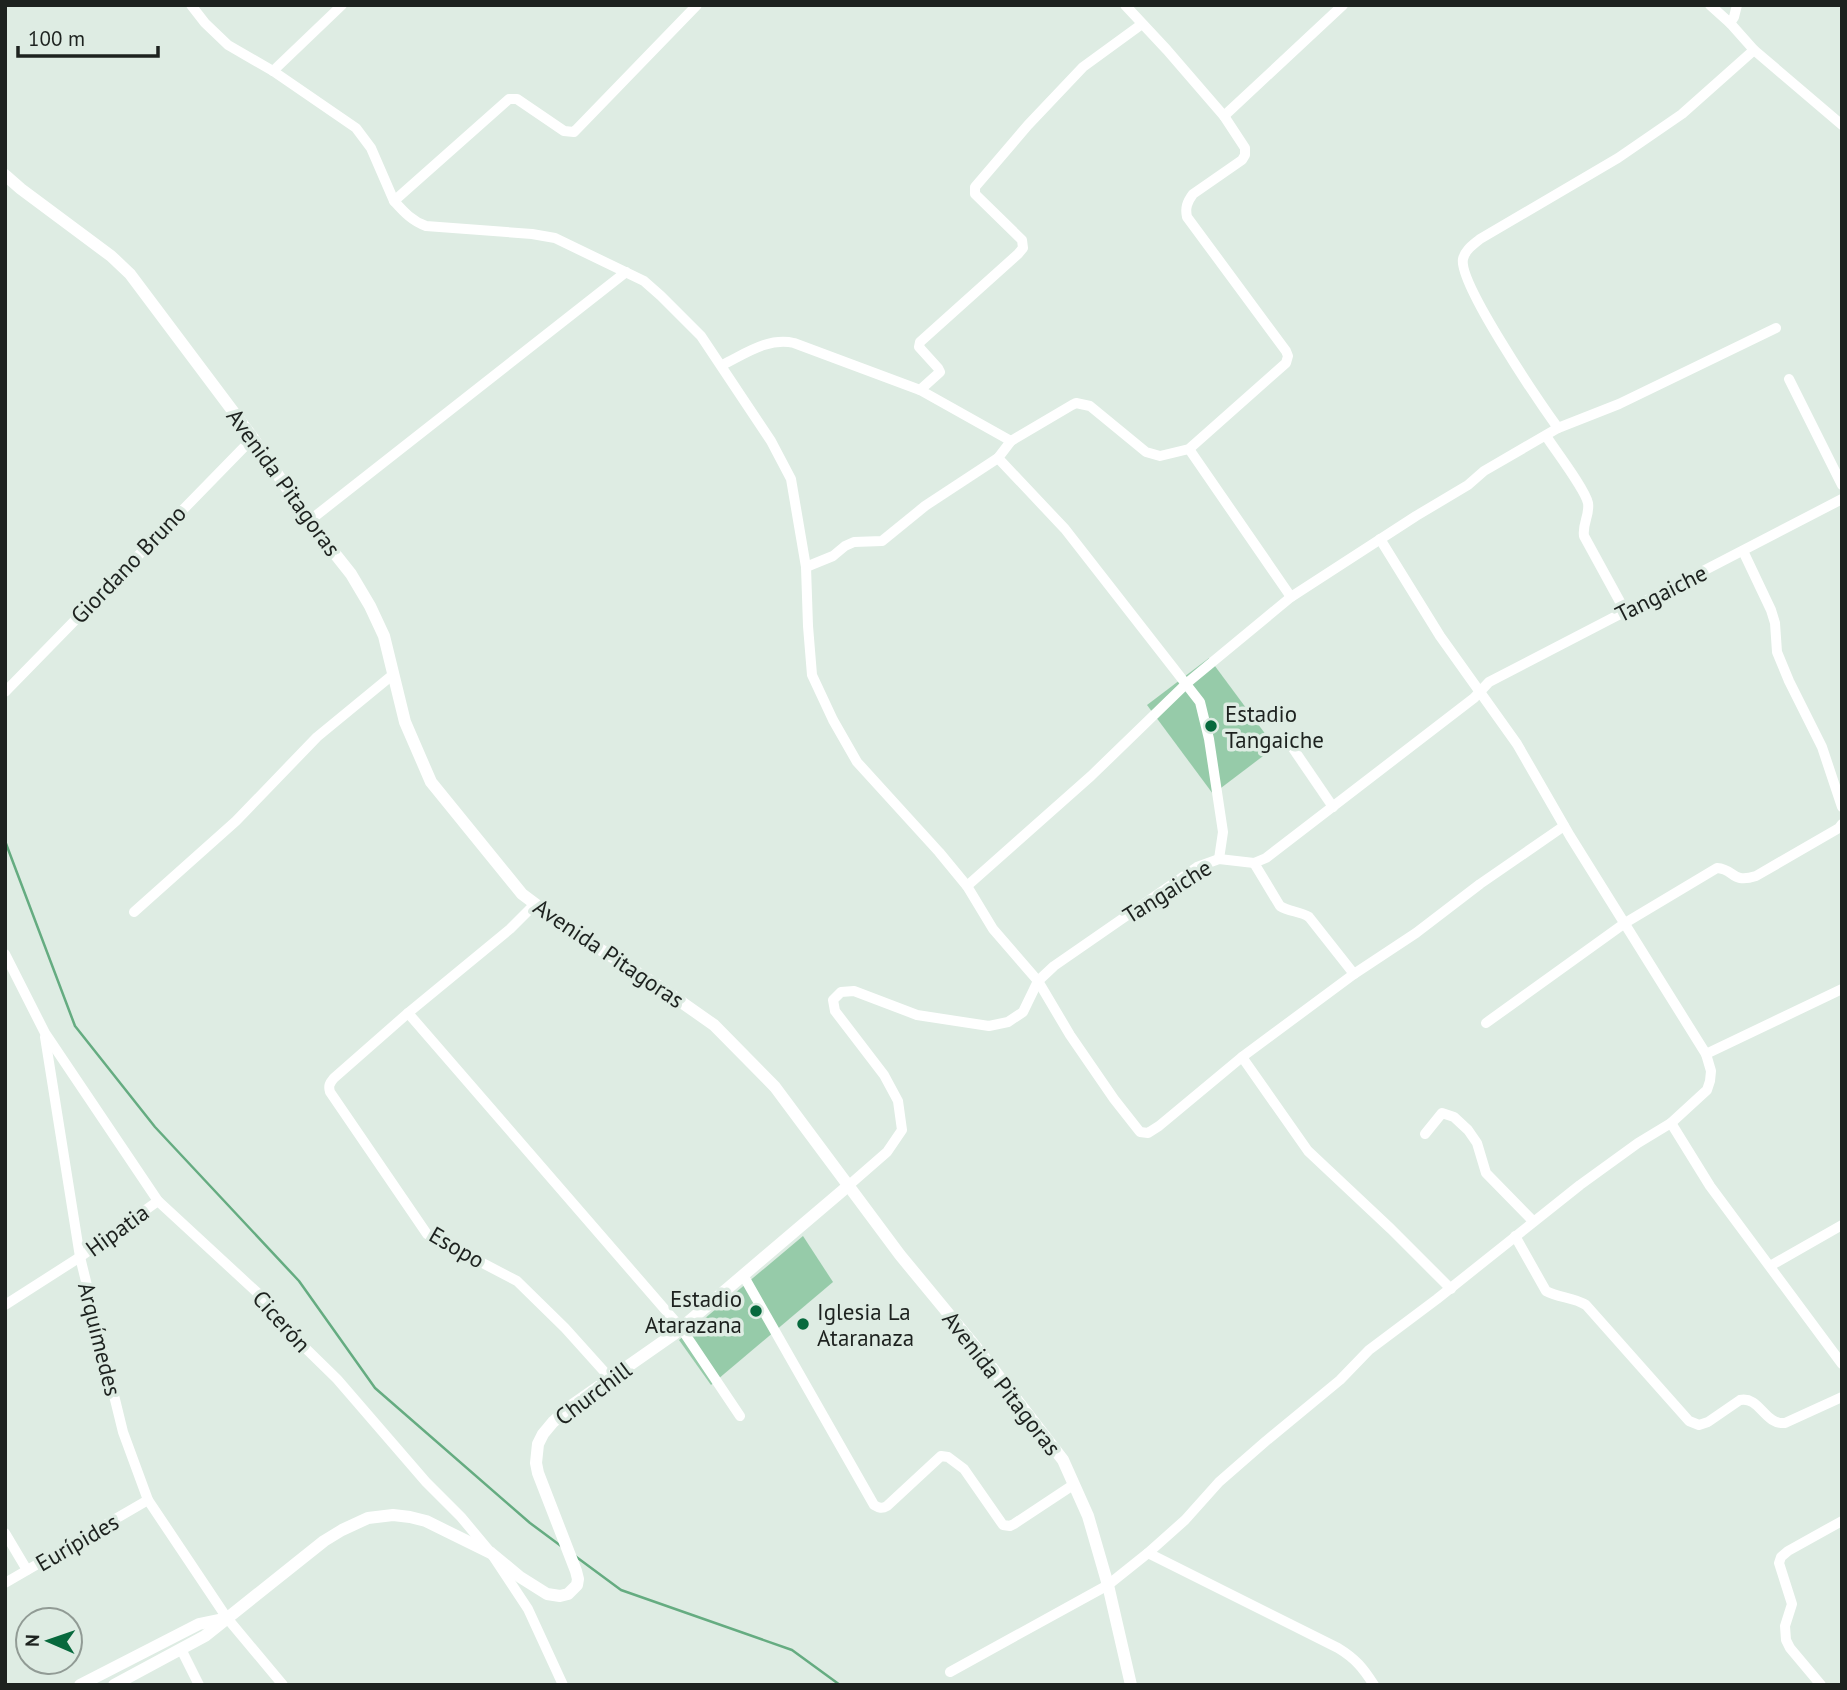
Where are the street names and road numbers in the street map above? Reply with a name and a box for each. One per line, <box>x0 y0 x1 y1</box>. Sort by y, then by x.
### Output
street label: Avenida Pitagoras <box>221 402 347 562</box>
street label: Giordano Bruno <box>64 499 192 629</box>
street label: Tangaiche <box>1610 558 1712 628</box>
street label: Tangaiche <box>1117 852 1217 930</box>
street label: Avenida Pitagoras <box>528 892 690 1014</box>
street label: Hipatia <box>80 1197 154 1263</box>
street label: Esopo <box>424 1220 490 1274</box>
street label: Arquímedes <box>72 1279 128 1399</box>
street label: Cicerón <box>247 1284 317 1358</box>
street label: Avenida Pitagoras <box>937 1305 1067 1461</box>
street label: Churchill <box>549 1355 637 1431</box>
street label: Eurípides <box>30 1507 124 1577</box>

